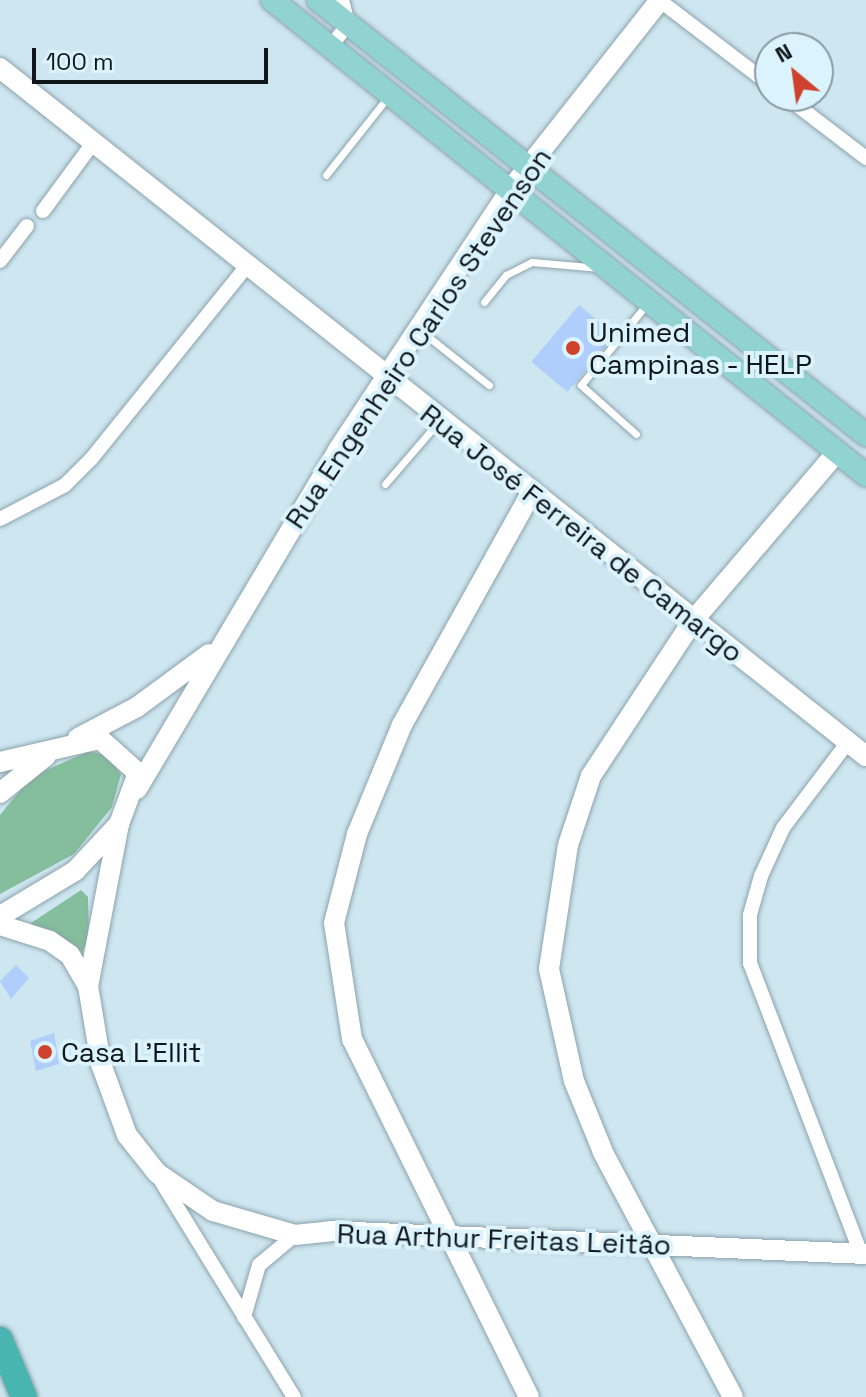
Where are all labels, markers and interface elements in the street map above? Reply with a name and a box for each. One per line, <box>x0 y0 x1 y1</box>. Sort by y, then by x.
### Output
scale bar <box>36 32 272 82</box>
north arrow <box>754 32 834 112</box>
text: N <box>770 37 797 69</box>
text: 100 m <box>46 46 114 77</box>
street label: Rua Engenheiro Carlos Stevenson <box>278 141 558 535</box>
place label: Unimed Campinas - HELP <box>589 315 813 381</box>
marker: Unimed Campinas - HELP <box>564 339 582 357</box>
street label: Rua José Ferreira de Camargo <box>414 397 750 669</box>
place label: Casa L'Ellit <box>61 1035 201 1069</box>
marker: Casa L'Ellit <box>36 1043 54 1061</box>
street label: Rua Arthur Freitas Leitão <box>336 1216 672 1262</box>

